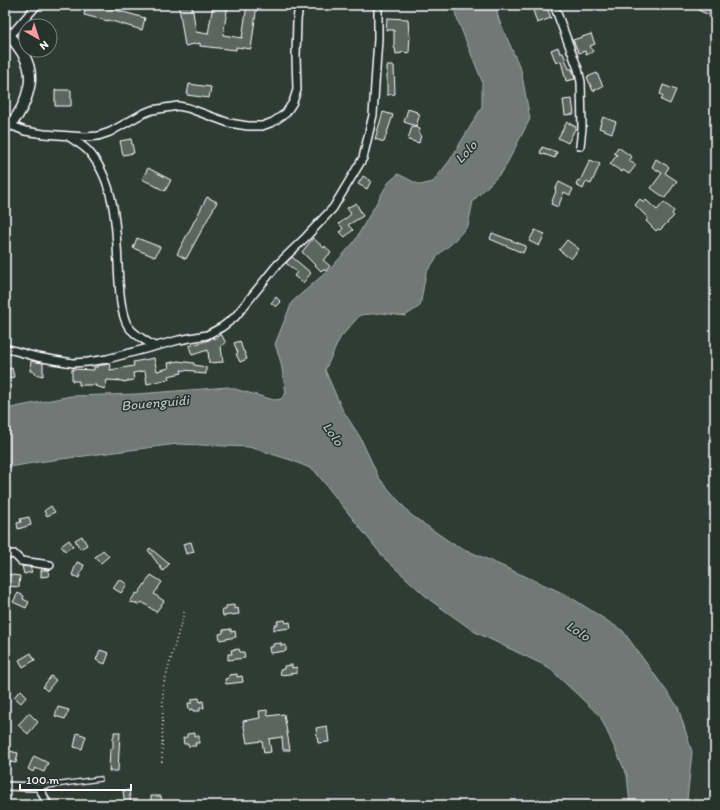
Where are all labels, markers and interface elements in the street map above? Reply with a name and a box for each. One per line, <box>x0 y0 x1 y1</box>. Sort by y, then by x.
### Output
north arrow <box>18 18 58 58</box>
text: N <box>37 38 51 53</box>
water label: Lolo <box>451 136 481 167</box>
water label: Bouenguidi <box>120 391 191 414</box>
water label: Lolo <box>319 419 348 450</box>
water label: Lolo <box>563 617 594 646</box>
scale bar <box>20 766 131 792</box>
text: 100 m <box>26 773 59 787</box>

